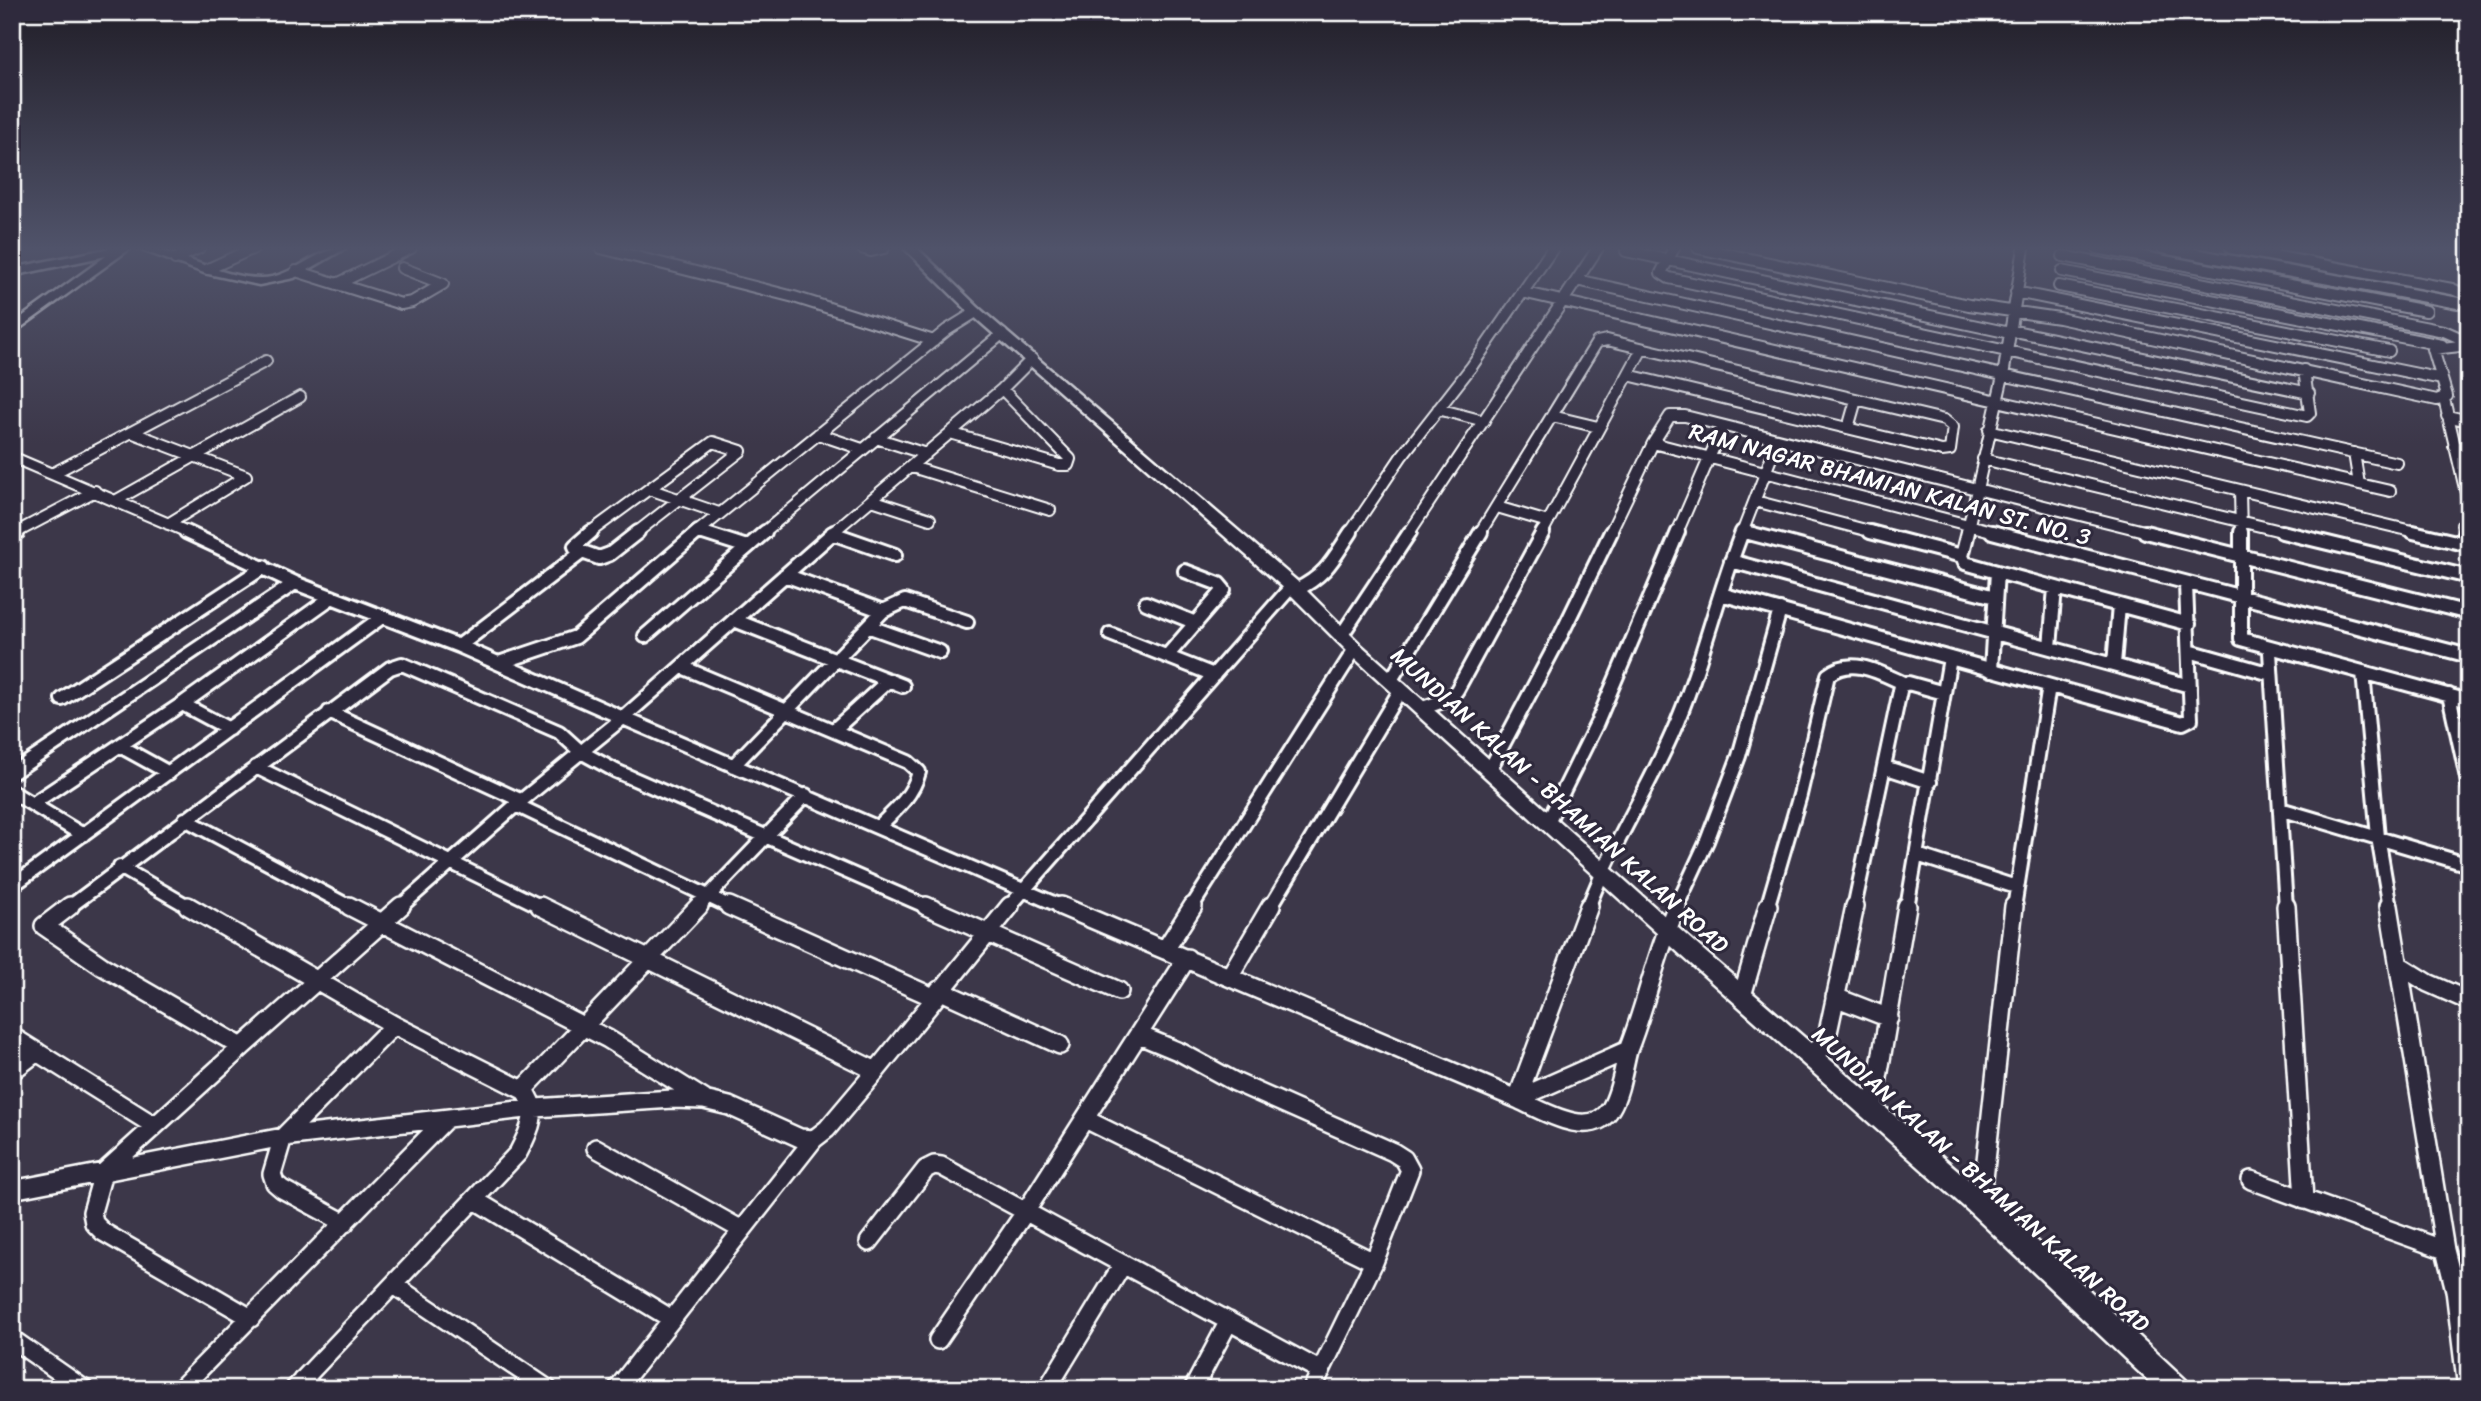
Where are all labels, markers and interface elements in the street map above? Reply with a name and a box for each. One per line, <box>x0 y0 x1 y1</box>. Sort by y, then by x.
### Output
street label: RAM NAGAR BHAMIAN KALAN ST. NO. 3 <box>1684 411 2096 558</box>
street label: MUNDIAN KALAN - BHAMIAN KALAN ROAD <box>1381 636 1739 964</box>
street label: MUNDIAN KALAN - BHAMIAN KALAN ROAD <box>1802 1015 2160 1343</box>

